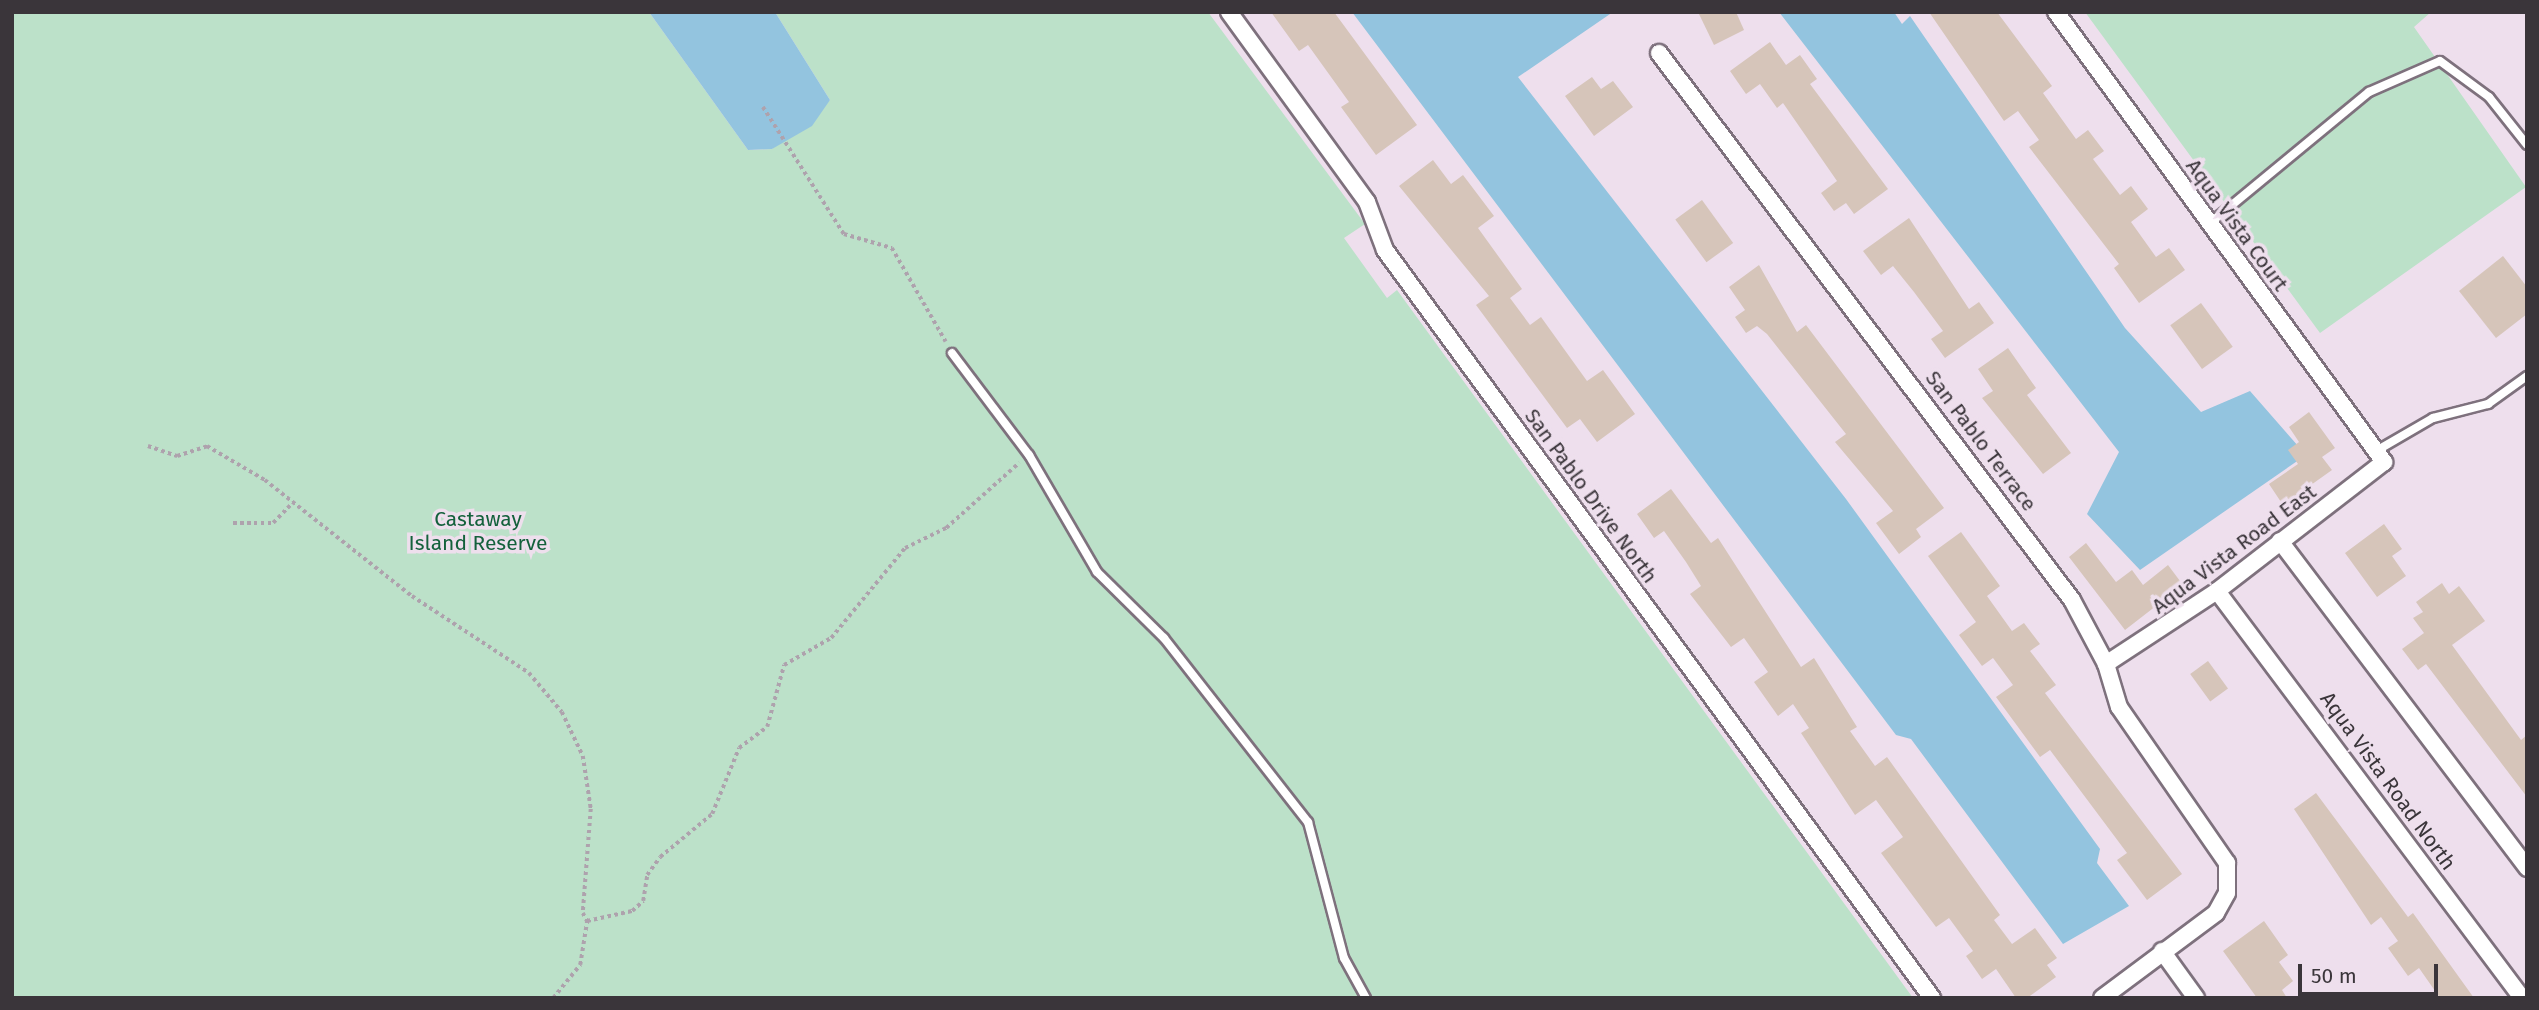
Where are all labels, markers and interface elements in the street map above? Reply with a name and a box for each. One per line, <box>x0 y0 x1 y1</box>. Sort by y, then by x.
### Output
street label: Aqua Vista Court <box>2181 154 2293 296</box>
street label: San Pablo Terrace <box>1920 366 2042 516</box>
street label: San Pablo Drive North <box>1519 404 1663 588</box>
street label: Aqua Vista Road East <box>2147 479 2321 619</box>
park label: Castaway Island Reserve <box>409 506 547 556</box>
street label: Aqua Vista Road North <box>2315 687 2461 875</box>
scale bar <box>2301 950 2441 994</box>
text: 50 m <box>2311 963 2357 989</box>

